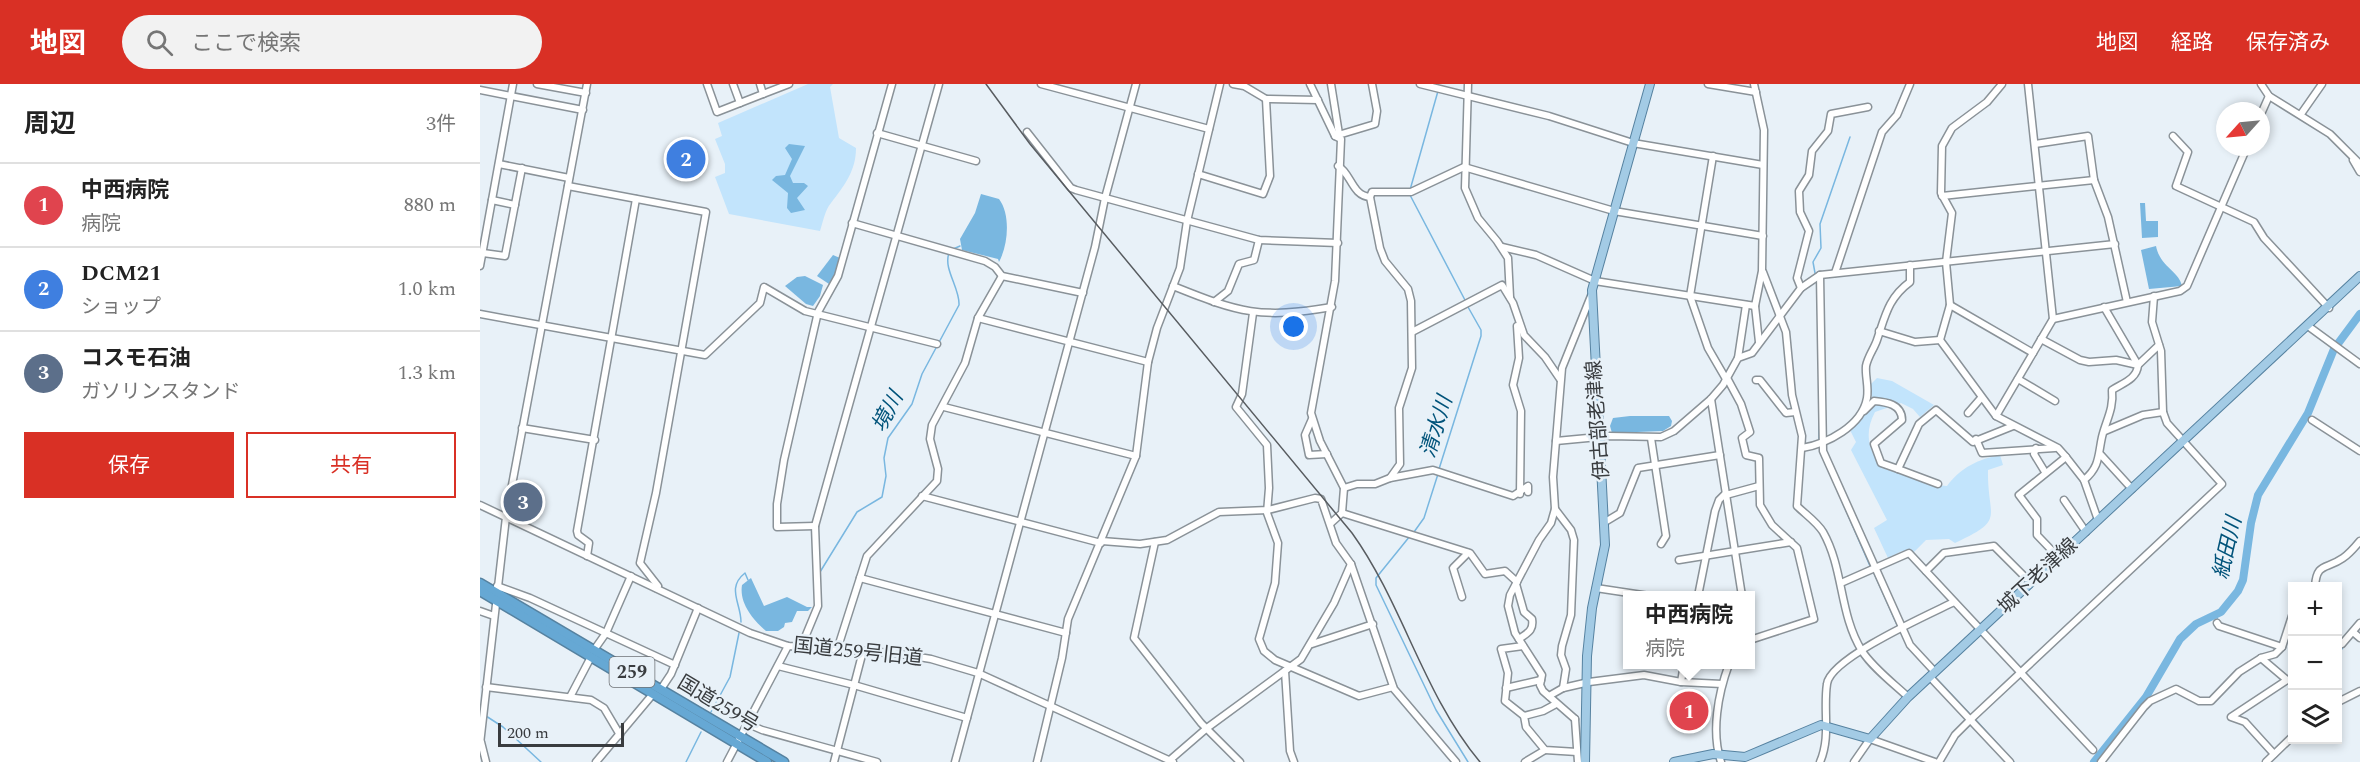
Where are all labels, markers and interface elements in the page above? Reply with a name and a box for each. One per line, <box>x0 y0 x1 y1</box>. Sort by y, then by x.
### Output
search box <box>122 15 542 69</box>
text: 地図 <box>30 22 86 65</box>
icon: search <box>143 26 176 59</box>
text: ここで検索 <box>191 27 301 60</box>
text: 地図 <box>2096 27 2138 59</box>
text: 経路 <box>2171 27 2213 59</box>
text: 保存済み <box>2246 27 2330 59</box>
north arrow <box>2216 102 2270 156</box>
text: 周辺 <box>24 104 76 144</box>
text: 3件 <box>426 109 456 139</box>
pin: 2 <box>666 136 706 182</box>
text: 中西病院 <box>81 174 169 207</box>
text: 1 <box>38 190 49 220</box>
text: 880 m <box>404 190 456 220</box>
text: 病院 <box>81 209 121 239</box>
text: DCM21 <box>81 257 161 290</box>
text: 2 <box>38 274 49 304</box>
text: 1.0 km <box>398 274 456 304</box>
text: ショップ <box>81 292 161 322</box>
your location <box>1279 312 1308 341</box>
text: コスモ石油 <box>81 342 191 375</box>
text: 3 <box>38 358 49 388</box>
text: 1.3 km <box>398 358 456 388</box>
street label: 伊古部老津線 <box>1579 359 1617 481</box>
text: ガソリンスタンド <box>81 377 241 407</box>
water label: 境川 <box>864 384 913 438</box>
water label: 清水川 <box>1412 390 1462 462</box>
button: 保存 <box>24 432 234 498</box>
button: 共有 <box>246 432 456 498</box>
pin: 3 <box>504 480 543 524</box>
water label: 紙田川 <box>2205 512 2251 582</box>
street label: 城下老津線 <box>1991 531 2085 621</box>
map controls <box>2288 582 2342 744</box>
button: + <box>2288 582 2342 636</box>
popup <box>1623 591 1755 669</box>
text: 中西病院 <box>1645 599 1733 632</box>
street label: 国道259号旧道 <box>792 630 924 674</box>
text: 病院 <box>1645 634 1685 664</box>
button: − <box>2288 636 2342 690</box>
road number: 259 <box>610 657 654 687</box>
street label: 国道259号 <box>672 668 764 740</box>
pin: 1 <box>1670 688 1708 734</box>
button: layers <box>2288 690 2342 744</box>
scale bar <box>498 720 624 748</box>
text: 200 m <box>507 721 549 745</box>

